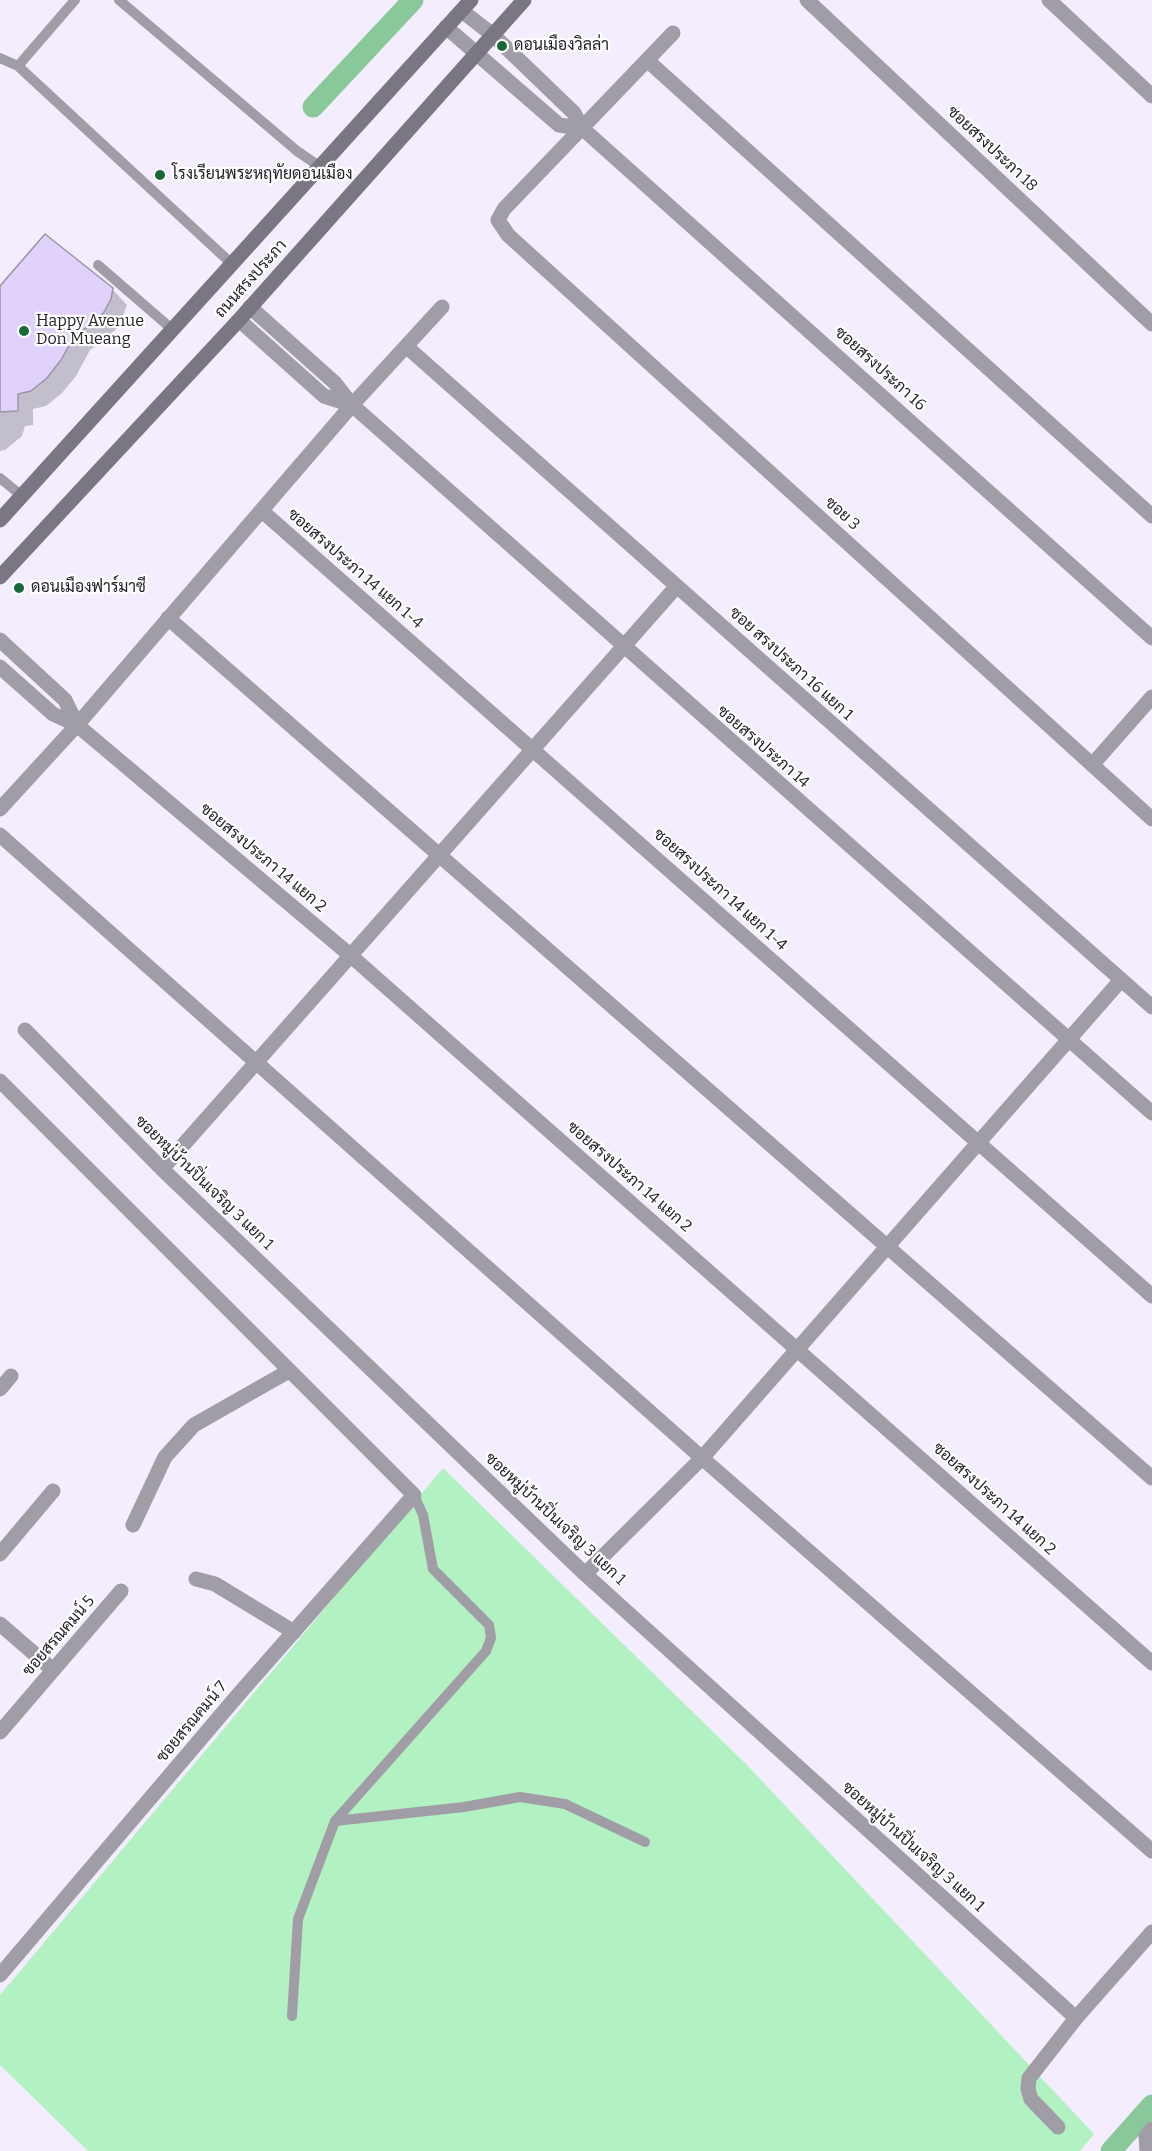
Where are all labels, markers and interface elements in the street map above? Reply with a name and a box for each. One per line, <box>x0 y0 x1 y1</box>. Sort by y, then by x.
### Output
place label: ดอนเมืองวิลล่า <box>514 36 609 56</box>
marker: ดอนเมืองวิลล่า <box>495 39 509 53</box>
street label: ซอยสรงประภา 18 <box>943 102 1041 196</box>
place label: โรงเรียนพระหฤทัยดอนเมือง <box>172 165 353 185</box>
marker: โรงเรียนพระหฤทัยดอนเมือง <box>153 168 167 182</box>
street label: ถนนสรงประภา <box>211 236 291 322</box>
place label: Happy Avenue Don Mueang <box>36 312 144 350</box>
street label: ซอยสรงประภา 16 <box>830 323 930 415</box>
marker: Happy Avenue Don Mueang <box>17 324 31 338</box>
street label: ซอย 3 <box>820 493 864 535</box>
street label: ซอยสรงประภา 14 แยก 1-4 <box>283 505 427 633</box>
place label: ดอนเมืองฟาร์มาซี <box>31 578 146 598</box>
marker: ดอนเมืองฟาร์มาซี <box>12 581 26 595</box>
street label: ซอย สรงประภา 16 แยก 1 <box>725 603 857 725</box>
street label: ซอยสรงประภา 14 <box>713 702 813 792</box>
street label: ซอยสรงประภา 14 แยก 2 <box>196 800 330 916</box>
street label: ซอยสรงประภา 14 แยก 1-4 <box>649 825 791 955</box>
street label: ซอยหมู่บ้านปิ่นเจริญ 3 แยก 1 <box>131 1112 277 1254</box>
street label: ซอยสรงประภา 14 แยก 2 <box>563 1118 695 1236</box>
street label: ซอยสรงประภา 14 แยก 2 <box>929 1439 1059 1559</box>
street label: ซอยหมู่บ้านปิ่นเจริญ 3 แยก 1 <box>481 1449 629 1589</box>
street label: ซอยสรณคมน์ 5 <box>19 1592 99 1680</box>
street label: ซอยสรณคมน์ 7 <box>153 1678 231 1766</box>
street label: ซอยหมู่บ้านปิ่นเจริญ 3 แยก 1 <box>838 1778 988 1916</box>

